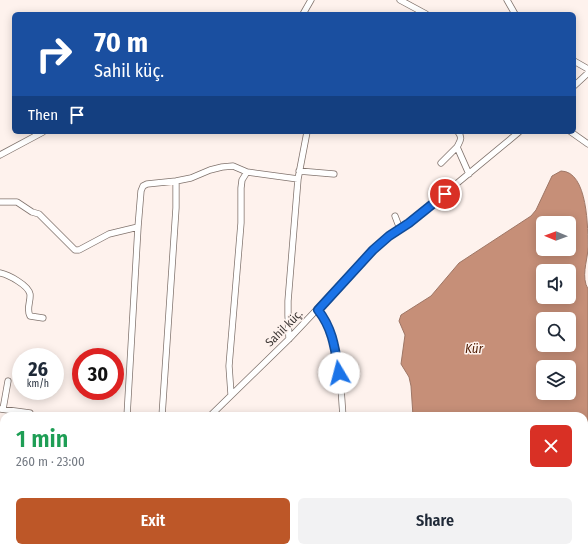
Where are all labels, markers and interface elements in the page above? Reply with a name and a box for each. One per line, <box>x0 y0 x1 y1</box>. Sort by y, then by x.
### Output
text: 70 m <box>94 26 148 59</box>
icon: right <box>28 28 80 80</box>
text: Sahil küç. <box>94 60 164 82</box>
icon: arrive <box>66 104 88 126</box>
text: Then <box>28 106 58 124</box>
pin <box>428 177 462 211</box>
icon: arrive <box>434 183 456 205</box>
north arrow <box>536 216 576 256</box>
map controls <box>536 216 576 400</box>
button: sound <box>536 264 576 304</box>
street label: Sahil küç. <box>263 306 306 349</box>
button: search <box>536 312 576 352</box>
water label: Kür <box>465 341 484 356</box>
speed limit sign: 30 <box>72 348 124 400</box>
position arrow <box>318 352 360 394</box>
text: 26 <box>28 357 48 381</box>
button: layers <box>536 360 576 400</box>
text: km/h <box>27 378 49 390</box>
text: 1 min <box>16 425 68 453</box>
button: close <box>530 425 572 467</box>
text: 260 m · 23:00 <box>16 454 85 469</box>
button: Exit <box>16 498 290 544</box>
button: Share <box>298 498 572 544</box>

